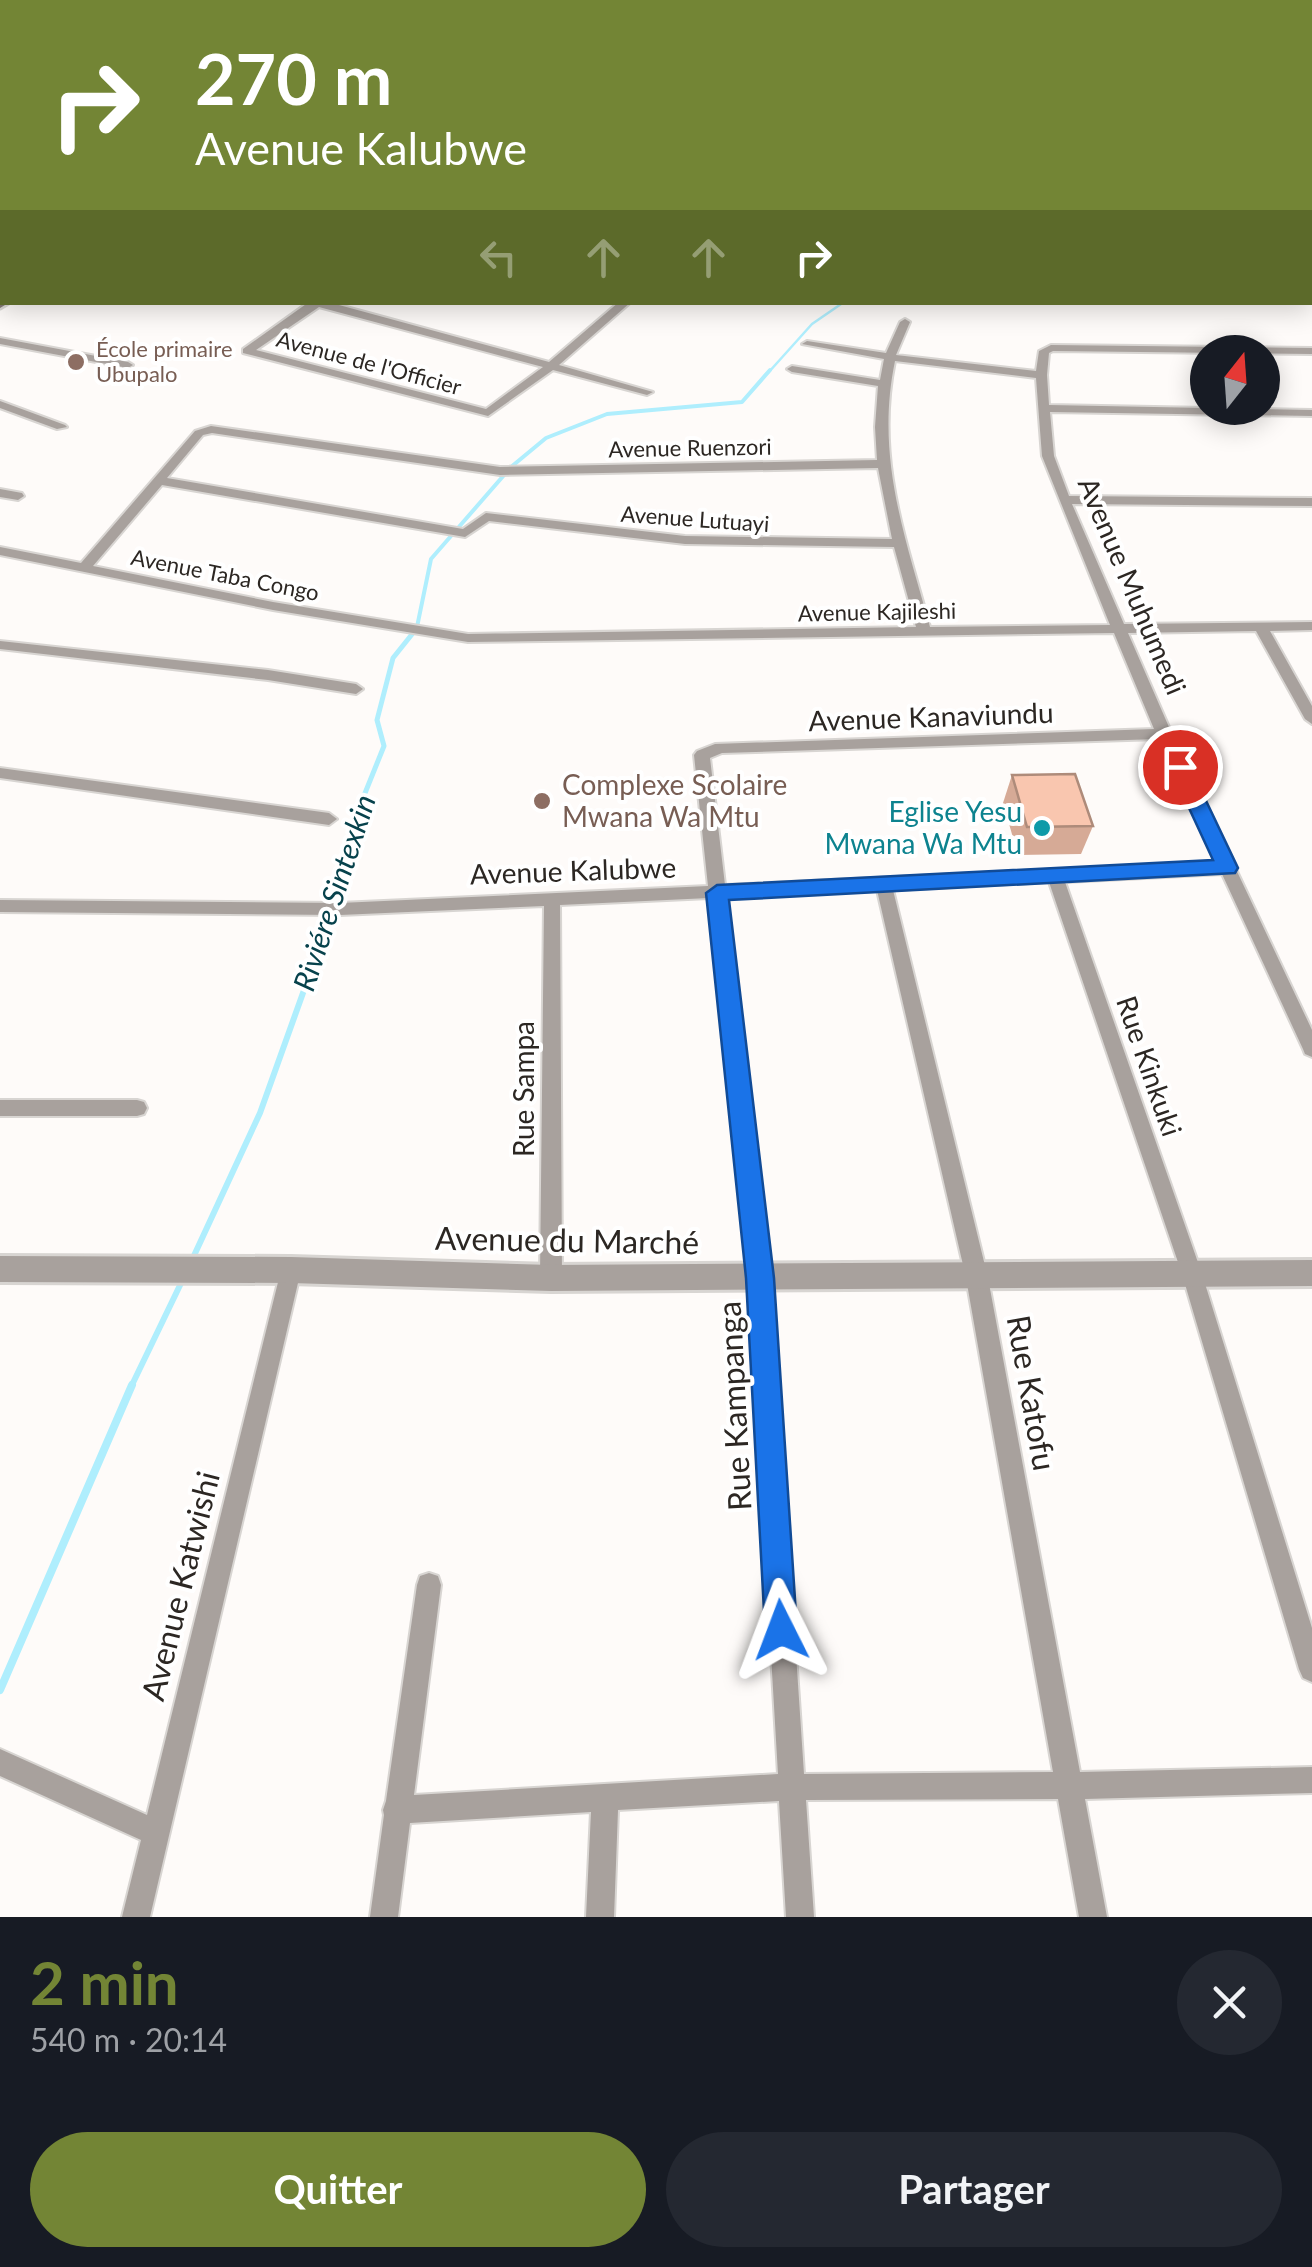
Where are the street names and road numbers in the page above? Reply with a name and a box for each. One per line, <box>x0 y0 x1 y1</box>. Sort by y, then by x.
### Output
street label: Avenue de l'Officier <box>274 325 464 400</box>
street label: Avenue Ruenzori <box>608 433 772 462</box>
street label: Avenue Muhumedi <box>1072 472 1194 699</box>
street label: Avenue Lutuayi <box>620 500 770 537</box>
street label: Avenue Taba Congo <box>129 543 321 606</box>
street label: Avenue Kajileshi <box>798 597 956 626</box>
street label: Avenue Kanaviundu <box>808 695 1054 737</box>
street label: Avenue Kalubwe <box>469 849 677 891</box>
street label: Rue Kinkuki <box>1110 991 1190 1140</box>
street label: Rue Sampa <box>506 1021 540 1157</box>
street label: Avenue du Marché <box>435 1218 699 1261</box>
street label: Rue Kampanga <box>709 1300 758 1512</box>
street label: Rue Katofu <box>1000 1312 1065 1474</box>
street label: Avenue Katwishi <box>132 1467 227 1704</box>

